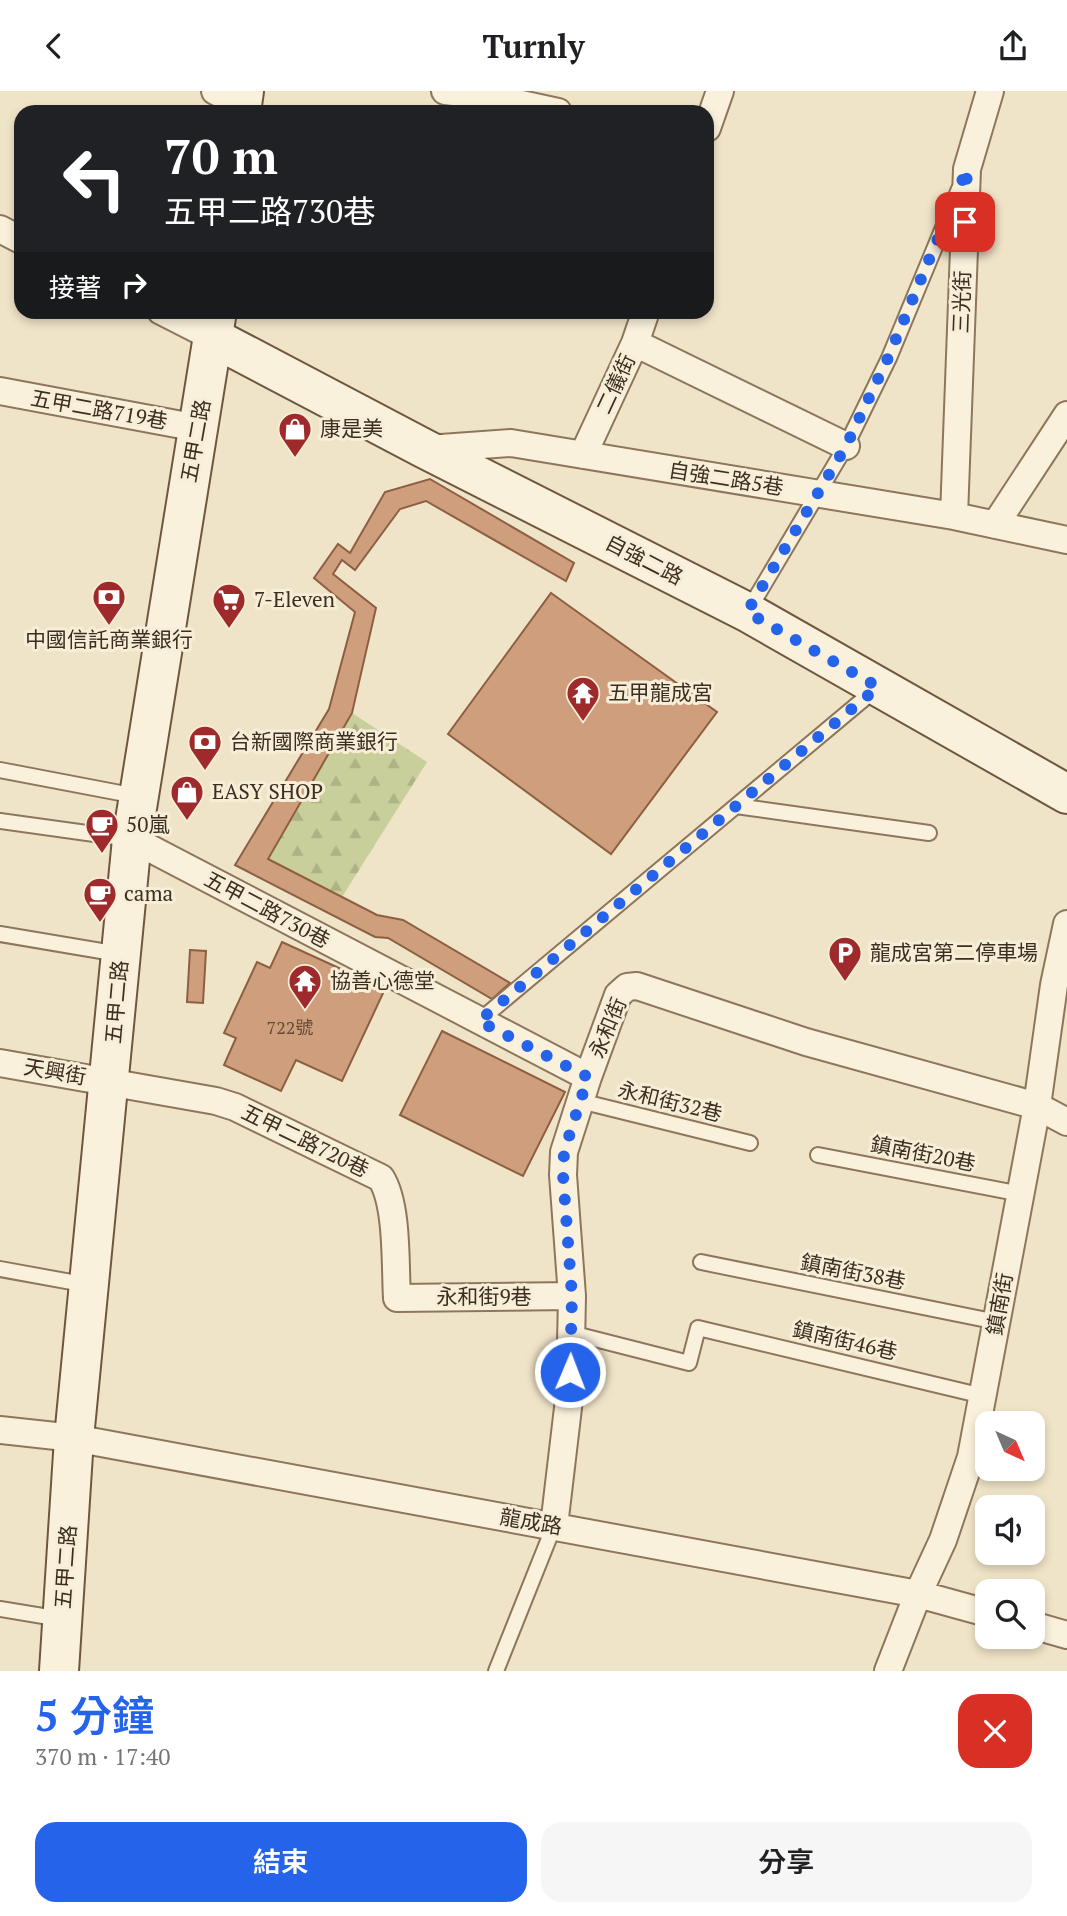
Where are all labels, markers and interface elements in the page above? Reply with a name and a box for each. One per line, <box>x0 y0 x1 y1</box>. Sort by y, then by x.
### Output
text: Turnly <box>482 25 585 67</box>
icon: back <box>35 27 73 65</box>
icon: share <box>994 27 1032 65</box>
text: 70 m <box>164 123 278 188</box>
icon: left <box>49 133 140 224</box>
text: 五甲二路730巷 <box>164 190 375 232</box>
pin <box>935 192 995 252</box>
icon: arrive <box>946 203 984 241</box>
icon: right <box>115 266 153 304</box>
text: 接著 <box>49 270 101 304</box>
street label: 三光街 <box>946 270 976 334</box>
street label: 二儀街 <box>589 349 641 418</box>
street label: 五甲二路719巷 <box>28 383 170 435</box>
street label: 五甲二路 <box>174 397 216 485</box>
shop icon: 康是美 <box>276 410 314 459</box>
place label: 康是美 <box>320 414 383 442</box>
street label: 自強二路5巷 <box>667 455 786 501</box>
street label: 自強二路 <box>601 528 688 591</box>
bank icon: 中國信託商業銀行 <box>90 578 128 627</box>
supermarket icon: 7-Eleven <box>210 581 248 630</box>
place label: 7-Eleven <box>254 585 336 613</box>
place label: 中國信託商業銀行 <box>25 625 193 653</box>
temple icon: 五甲龍成宮 <box>564 674 602 723</box>
place label: 五甲龍成宮 <box>608 678 713 706</box>
bank icon: 台新國際商業銀行 <box>186 723 224 772</box>
place label: 台新國際商業銀行 <box>230 727 398 755</box>
shop icon: EASY SHOP <box>168 773 206 822</box>
place label: EASY SHOP <box>212 777 323 805</box>
cafe icon: 50嵐 <box>83 806 121 855</box>
place label: 50嵐 <box>126 810 169 838</box>
street label: 五甲二路730巷 <box>200 864 335 954</box>
cafe icon: cama <box>81 875 119 924</box>
place label: cama <box>124 879 174 907</box>
parking icon: 龍成宮第二停車場 <box>826 934 864 983</box>
place label: 龍成宮第二停車場 <box>870 938 1038 966</box>
street label: 五甲二路 <box>98 959 134 1045</box>
temple icon: 協善心德堂 <box>286 962 324 1011</box>
place label: 協善心德堂 <box>330 966 435 994</box>
street label: 永和街 <box>582 993 632 1062</box>
house number: 722號 <box>267 1015 313 1039</box>
street label: 天興街 <box>22 1052 89 1090</box>
street label: 永和街32巷 <box>615 1075 725 1127</box>
street label: 五甲二路720巷 <box>237 1097 374 1183</box>
street label: 鎮南街20巷 <box>868 1129 978 1177</box>
street label: 鎮南街38巷 <box>798 1247 908 1295</box>
street label: 鎮南街 <box>980 1270 1018 1337</box>
street label: 永和街9巷 <box>436 1282 532 1310</box>
street label: 鎮南街46巷 <box>790 1314 900 1366</box>
position arrow <box>533 1335 607 1409</box>
north arrow <box>975 1411 1045 1481</box>
map controls <box>975 1411 1045 1649</box>
button: sound <box>975 1495 1045 1565</box>
street label: 龍成路 <box>498 1502 565 1540</box>
street label: 五甲二路 <box>48 1524 82 1610</box>
button: search <box>975 1579 1045 1649</box>
text: 5 分鐘 <box>35 1687 154 1743</box>
button: close <box>958 1694 1032 1768</box>
text: 370 m · 17:40 <box>35 1741 170 1772</box>
button: 結束 <box>35 1822 527 1902</box>
button: 分享 <box>541 1822 1032 1902</box>

